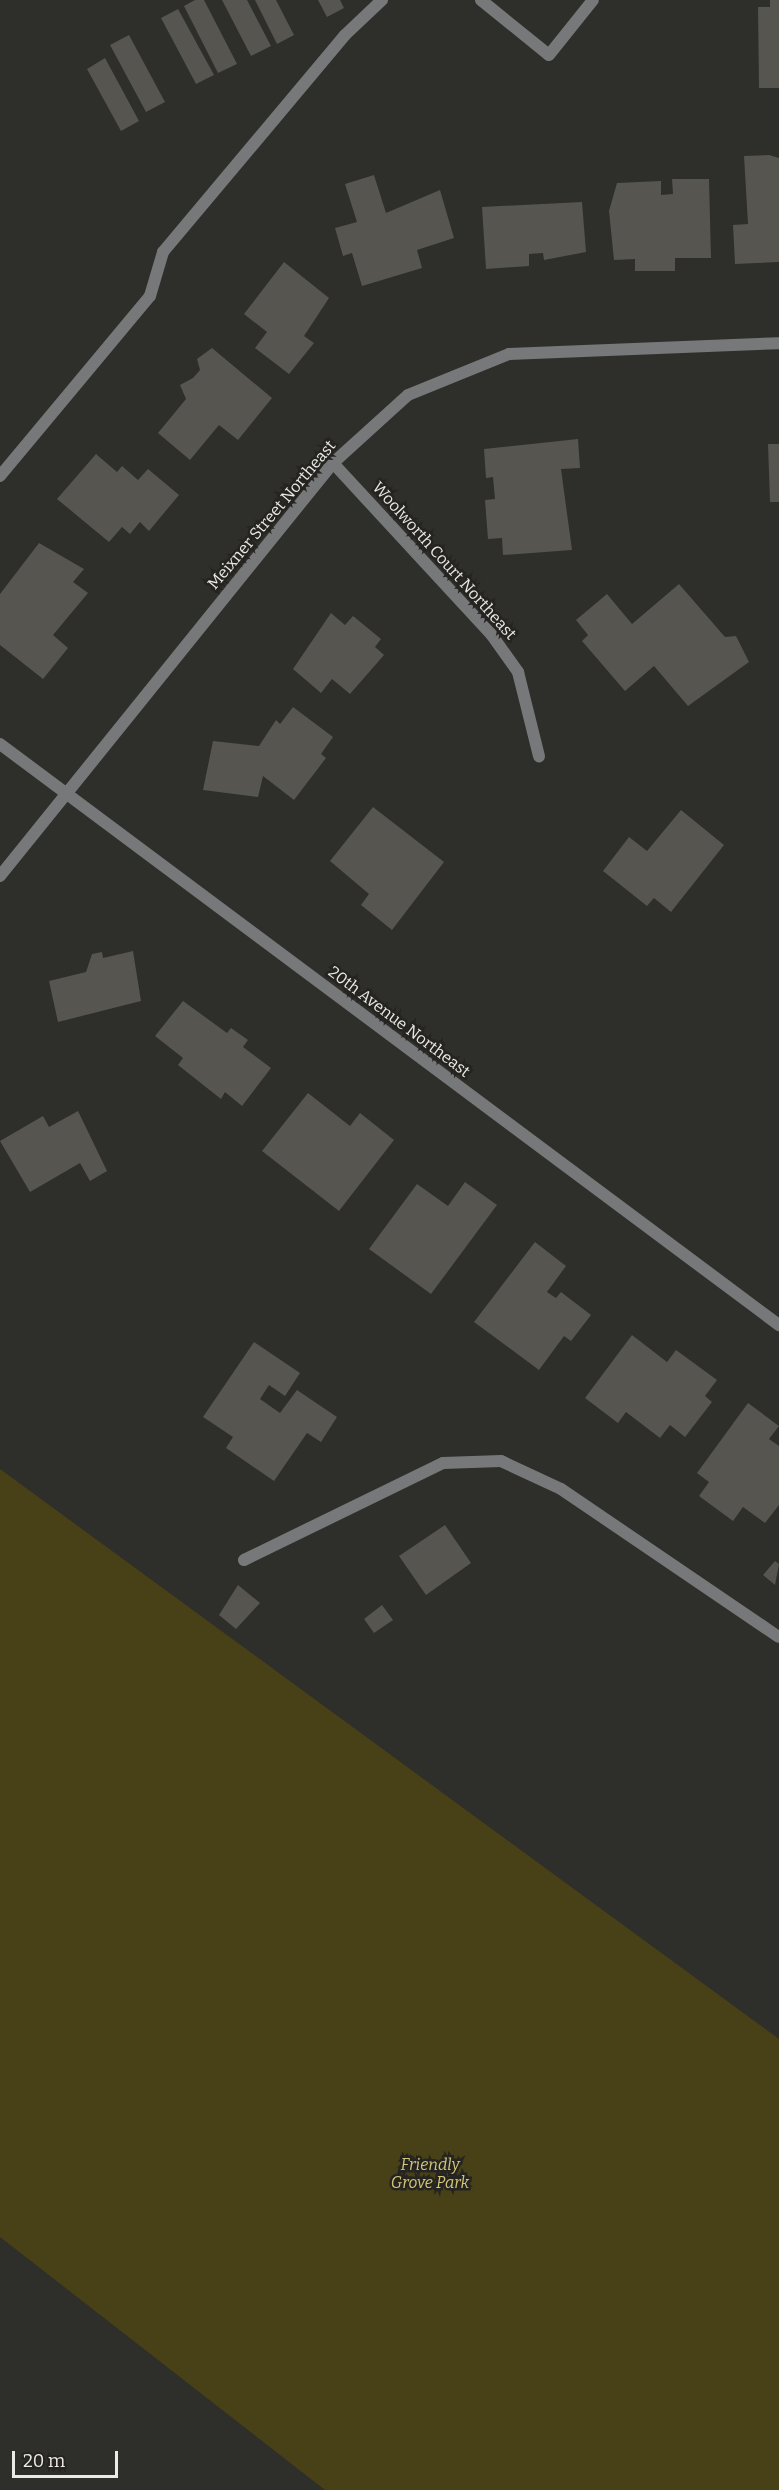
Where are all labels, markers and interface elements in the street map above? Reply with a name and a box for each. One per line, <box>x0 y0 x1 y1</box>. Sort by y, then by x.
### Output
street label: Meixner Street Northeast <box>204 437 340 593</box>
street label: Woolworth Court Northeast <box>368 478 520 644</box>
street label: 20th Avenue Northeast <box>324 962 474 1082</box>
park label: Friendly Grove Park <box>391 2155 469 2193</box>
scale bar <box>15 2439 122 2477</box>
text: 20 m <box>23 2450 65 2472</box>

